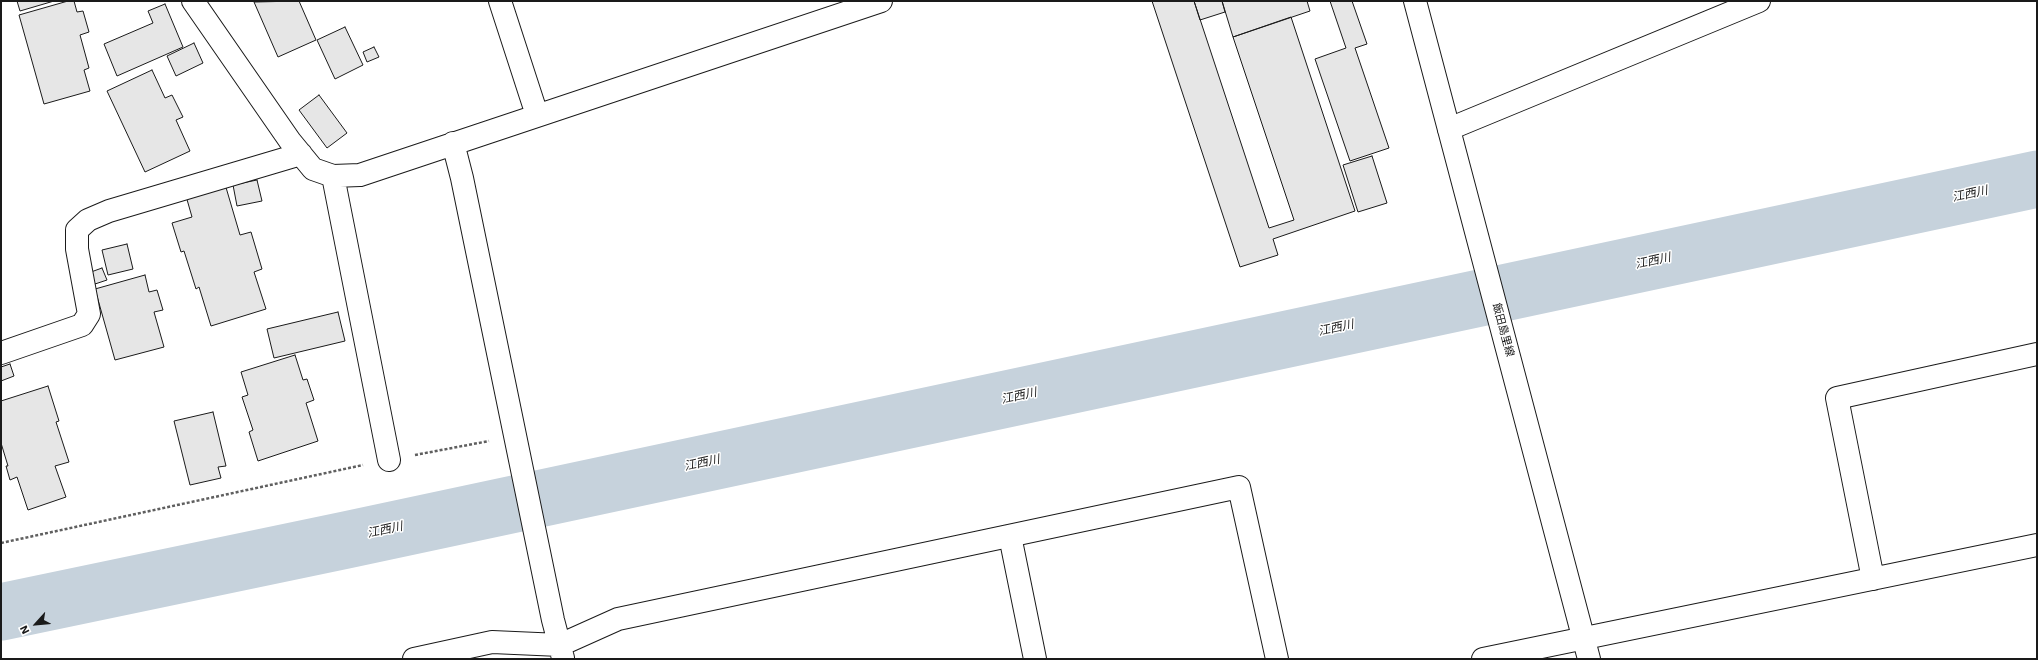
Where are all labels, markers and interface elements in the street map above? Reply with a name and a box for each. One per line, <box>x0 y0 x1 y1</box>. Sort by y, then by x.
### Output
water label: 江西川 <box>1951 183 1989 205</box>
water label: 江西川 <box>1634 250 1672 272</box>
street label: 飯田島里線 <box>1490 302 1516 358</box>
water label: 江西川 <box>1317 317 1355 339</box>
water label: 江西川 <box>1000 385 1038 407</box>
water label: 江西川 <box>683 452 721 474</box>
water label: 江西川 <box>366 519 404 541</box>
north arrow <box>16 604 56 644</box>
text: N <box>17 623 33 636</box>

